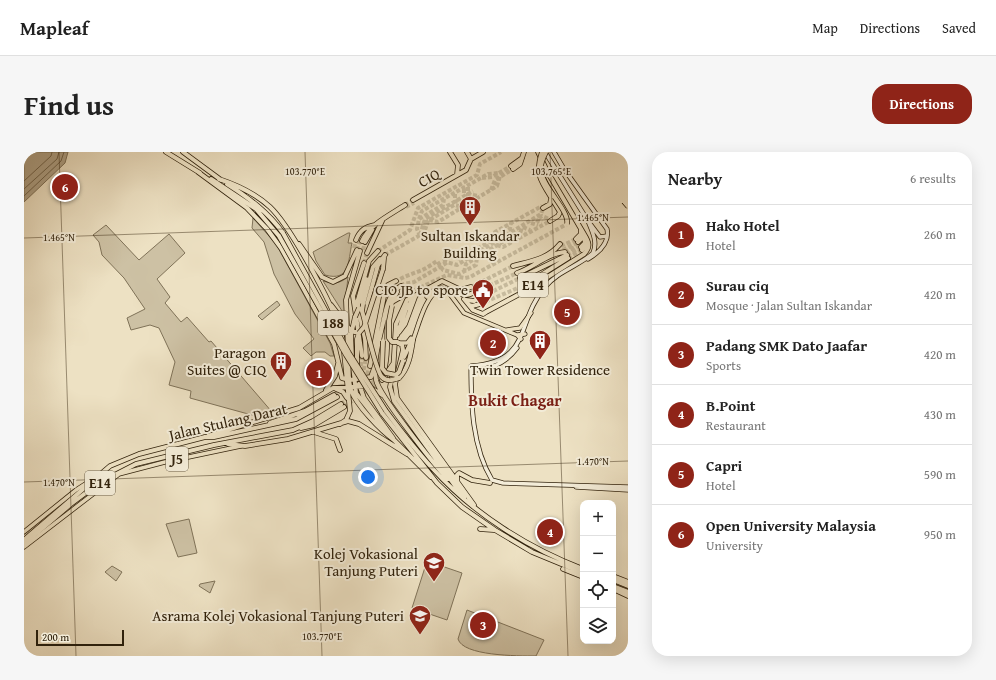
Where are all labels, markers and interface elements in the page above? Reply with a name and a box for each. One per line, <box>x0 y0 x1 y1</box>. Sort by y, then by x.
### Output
text: Mapleaf <box>20 14 89 42</box>
text: Map <box>812 18 838 38</box>
text: Directions <box>860 18 920 38</box>
text: Saved <box>942 18 976 38</box>
text: Find us <box>24 84 114 125</box>
button: Directions <box>872 84 972 124</box>
street label: CIQ <box>414 163 444 192</box>
text: 103.770°E <box>285 164 325 179</box>
text: 103.765°E <box>531 164 571 179</box>
text: Nearby <box>668 166 722 191</box>
text: 6 results <box>910 169 956 188</box>
pin: 6 <box>52 172 78 202</box>
building icon: Sultan Iskandar Building <box>457 194 483 227</box>
text: 1.465°N <box>577 210 609 225</box>
text: Hako Hotel <box>706 215 780 236</box>
place label: Sultan Iskandar Building <box>421 225 519 263</box>
text: 1 <box>678 225 684 244</box>
text: 260 m <box>924 225 956 244</box>
text: 1.465°N <box>43 230 75 245</box>
text: Hotel <box>706 236 736 255</box>
road number: E14 <box>518 273 548 297</box>
text: Surau ciq <box>706 275 769 296</box>
public building icon: CIO JB to spore <box>470 277 496 310</box>
place label: CIO JB to spore <box>375 279 468 300</box>
text: 2 <box>678 285 684 304</box>
text: 420 m <box>924 285 956 304</box>
text: Mosque · Jalan Sultan Iskandar <box>706 296 872 315</box>
pin: 5 <box>554 297 580 327</box>
road number: 188 <box>318 311 348 335</box>
pin: 2 <box>480 328 506 358</box>
building icon: Twin Tower Residence <box>527 328 553 361</box>
text: Padang SMK Dato Jaafar <box>706 335 867 356</box>
place label: Paragon Suites @ CIQ <box>187 342 267 380</box>
text: 3 <box>678 345 684 364</box>
text: 420 m <box>924 345 956 364</box>
building icon: Paragon Suites @ CIQ <box>268 349 294 382</box>
text: Sports <box>706 356 741 375</box>
pin: 1 <box>306 358 332 388</box>
place label: Twin Tower Residence <box>470 359 610 380</box>
district label: Bukit Chagar <box>468 388 562 412</box>
text: B.Point <box>706 395 755 416</box>
street label: Jalan Stulang Darat <box>165 398 290 446</box>
text: 4 <box>678 405 684 424</box>
text: 430 m <box>924 405 956 424</box>
text: Restaurant <box>706 416 766 435</box>
road number: J5 <box>166 447 188 471</box>
text: 1.470°N <box>577 454 609 469</box>
text: Capri <box>706 455 742 476</box>
text: 5 <box>678 465 684 484</box>
text: 590 m <box>924 465 956 484</box>
your location <box>358 467 378 487</box>
road number: E14 <box>85 471 115 495</box>
text: 1.470°N <box>43 475 75 490</box>
text: Hotel <box>706 476 736 495</box>
map controls <box>580 500 616 644</box>
button: + <box>580 500 616 536</box>
text: Open University Malaysia <box>706 515 876 536</box>
pin: 4 <box>537 517 563 547</box>
text: 6 <box>678 525 684 544</box>
text: 950 m <box>924 525 956 544</box>
button: − <box>580 536 616 572</box>
text: University <box>706 536 763 555</box>
place label: Kolej Vokasional Tanjung Puteri <box>314 543 418 581</box>
school or university icon: Kolej Vokasional Tanjung Puteri <box>421 550 447 583</box>
button: locate <box>580 572 616 608</box>
school or university icon: Asrama Kolej Vokasional Tanjung Puteri <box>407 603 433 636</box>
place label: Asrama Kolej Vokasional Tanjung Puteri <box>152 605 404 626</box>
button: layers <box>580 608 616 644</box>
pin: 3 <box>470 610 496 640</box>
scale bar <box>36 628 124 647</box>
text: 200 m <box>42 629 69 645</box>
text: 103.770°E <box>302 629 342 644</box>

